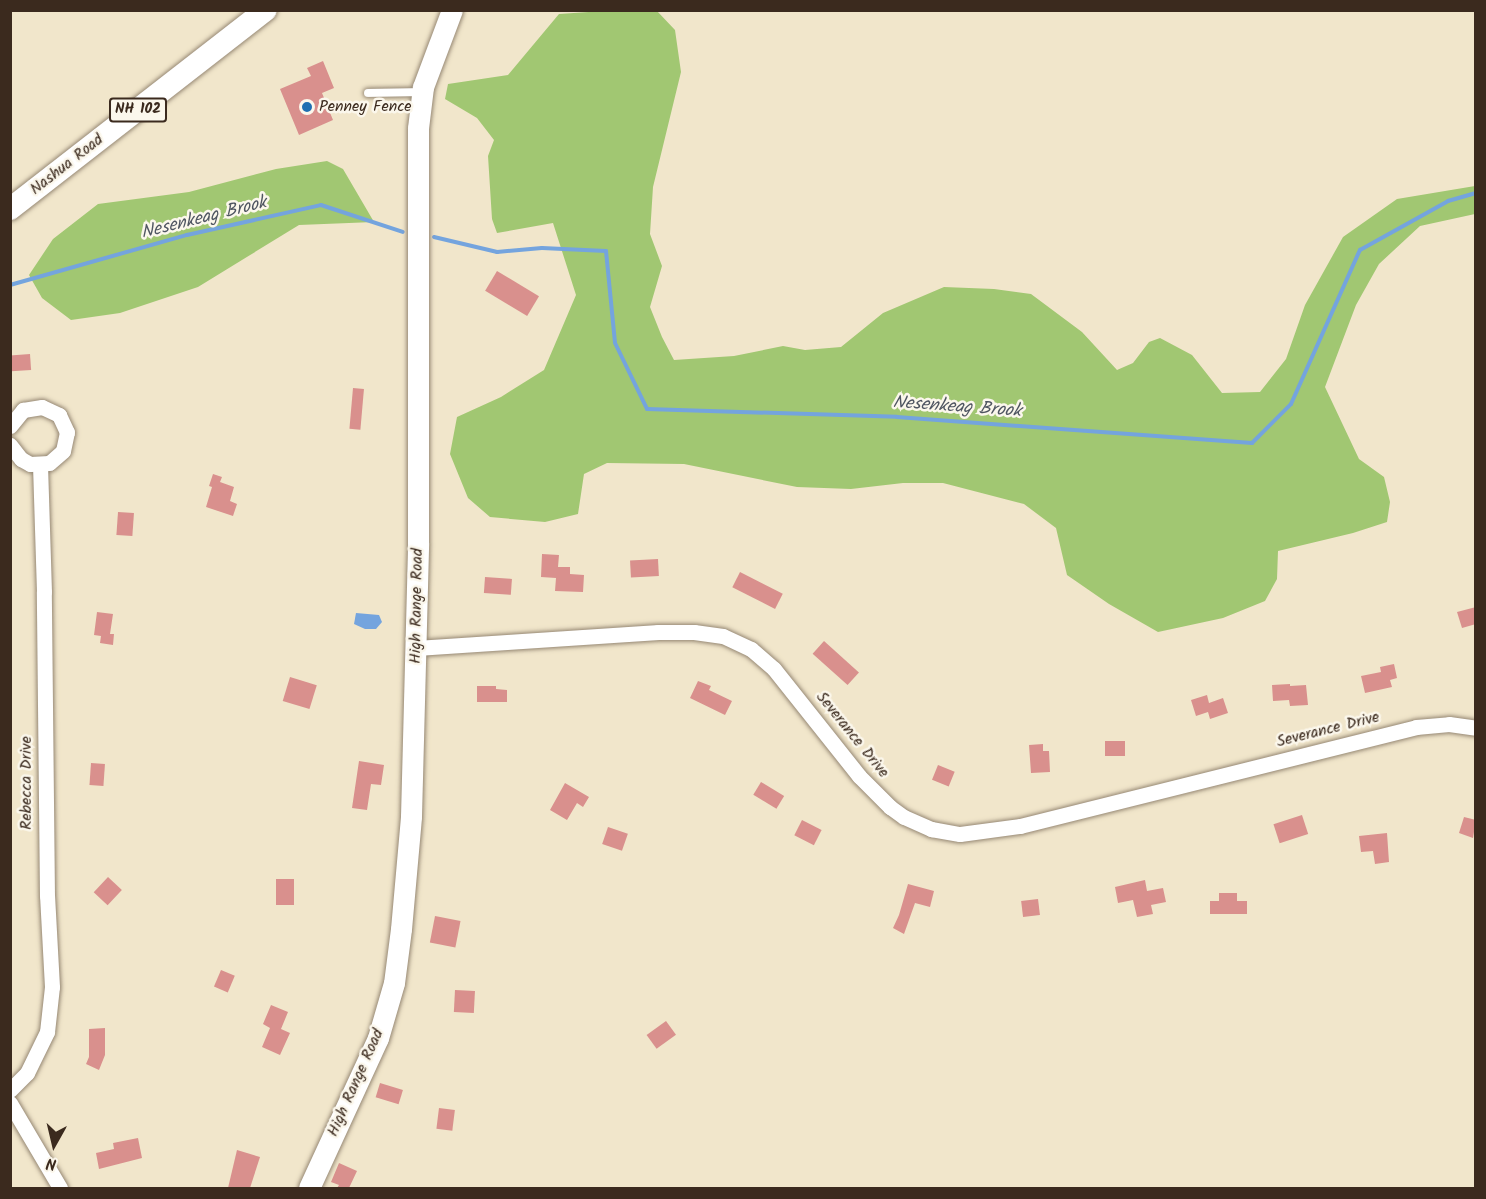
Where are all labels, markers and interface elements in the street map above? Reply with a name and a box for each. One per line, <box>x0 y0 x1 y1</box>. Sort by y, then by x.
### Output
place label: Penney Fence <box>319 97 411 117</box>
road number: NH 102 <box>108 98 168 122</box>
marker: Penney Fence <box>300 100 314 114</box>
street label: Nashua Road <box>27 131 107 199</box>
water label: Nesenkeag Brook <box>139 193 269 245</box>
water label: Nesenkeag Brook <box>892 393 1022 423</box>
street label: High Range Road <box>406 548 428 664</box>
street label: Severance Drive <box>811 688 893 782</box>
street label: Severance Drive <box>1275 708 1381 752</box>
street label: Rebecca Drive <box>17 736 37 830</box>
street label: High Range Road <box>324 1026 388 1140</box>
north arrow <box>24 1115 84 1175</box>
text: N <box>45 1150 58 1176</box>

